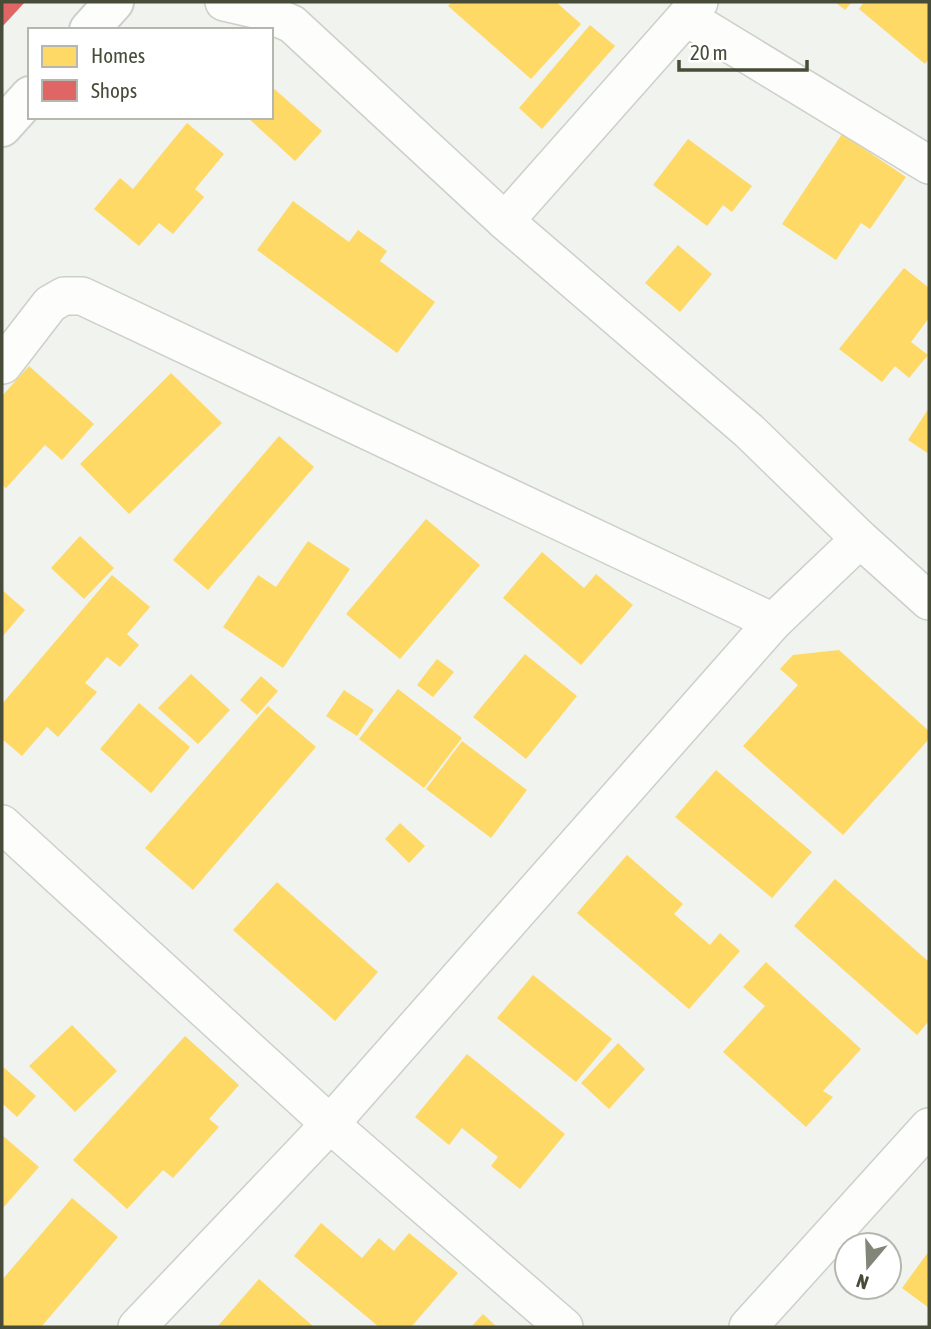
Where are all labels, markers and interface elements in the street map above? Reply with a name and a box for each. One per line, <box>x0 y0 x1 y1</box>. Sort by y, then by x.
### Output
legend <box>28 28 273 119</box>
scale bar <box>679 28 807 72</box>
text: 20 m <box>690 40 728 64</box>
text: Homes <box>91 43 145 67</box>
text: Shops <box>91 78 137 102</box>
north arrow <box>833 1231 903 1301</box>
text: N <box>854 1270 871 1294</box>

